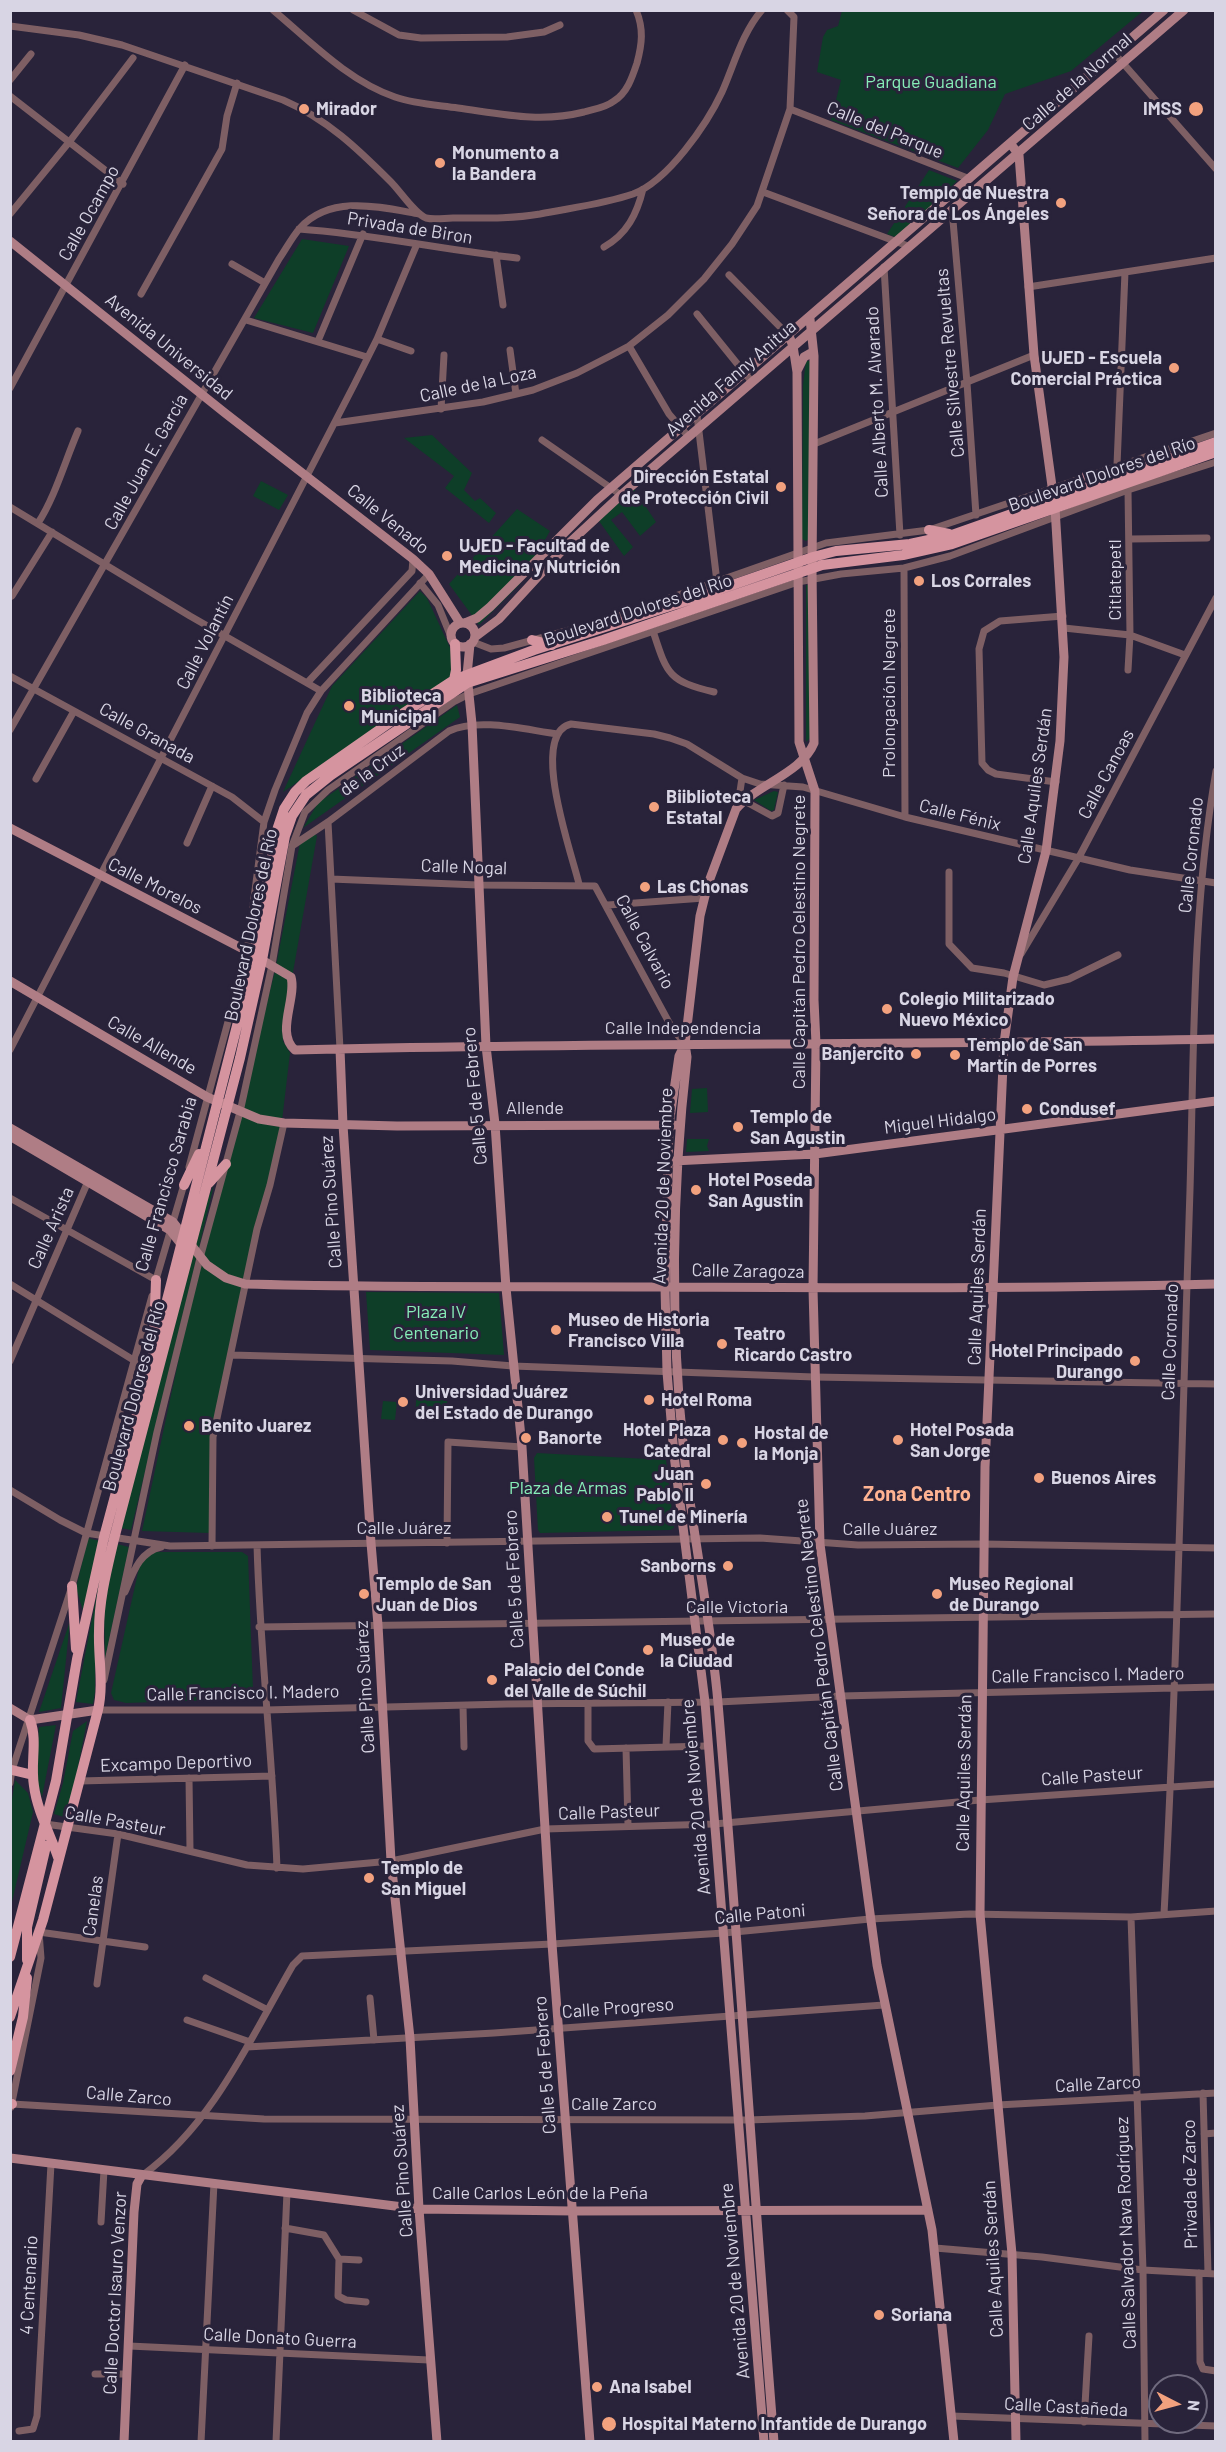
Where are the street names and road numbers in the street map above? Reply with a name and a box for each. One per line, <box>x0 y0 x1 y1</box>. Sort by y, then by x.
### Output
street label: Calle de la Normal <box>1018 29 1136 135</box>
street label: Calle del Parque <box>823 97 947 163</box>
street label: Calle Ocampo <box>54 162 124 264</box>
street label: Privada de Biron <box>346 207 474 249</box>
street label: Calle Silvestre Revueltas <box>931 267 969 459</box>
street label: Avenida Universidad <box>101 289 237 405</box>
street label: Calle Alberto M. Alvarado <box>861 306 893 498</box>
street label: Avenida Fanny Anitua <box>661 315 801 441</box>
street label: Calle de la Loza <box>418 361 538 407</box>
street label: Calle Juan E. García <box>100 390 192 534</box>
street label: Boulevard Dolores del Río <box>1006 432 1198 516</box>
street label: Calle Venado <box>343 479 433 559</box>
street label: Citlatepetl <box>1104 539 1126 621</box>
street label: Boulevard Dolores del Río <box>541 569 735 651</box>
street label: Calle Volantín <box>172 591 238 693</box>
street label: Prolongación Negrete <box>878 608 900 778</box>
street label: Calle Granada <box>95 698 199 768</box>
street label: Calle Aquiles Serdán <box>1013 707 1057 865</box>
street label: Calle Canoas <box>1073 725 1139 823</box>
street label: de la Cruz <box>335 739 409 801</box>
street label: Calle Fénix <box>917 794 1003 836</box>
street label: Calle Capitán Pedro Celestino Negrete <box>788 795 810 1089</box>
street label: Calle Coronado <box>1174 796 1208 914</box>
street label: Boulevard Dolores del Río <box>220 827 282 1023</box>
street label: Calle Morelos <box>104 853 206 919</box>
street label: Calle Nogal <box>420 855 508 879</box>
street label: Calle Calvario <box>611 891 679 993</box>
street label: Calle Allende <box>104 1011 200 1079</box>
street label: Calle Independencia <box>605 1017 761 1039</box>
street label: Calle 5 de Febrero <box>458 1026 492 1166</box>
street label: Avenida 20 de Noviembre <box>649 1087 677 1285</box>
street label: Calle Francisco Sarabia <box>131 1094 201 1274</box>
street label: Allende <box>506 1097 564 1119</box>
street label: Miguel Hidalgo <box>883 1103 997 1139</box>
street label: Calle Pino Suárez <box>316 1135 346 1269</box>
street label: Calle Arista <box>23 1183 79 1273</box>
street label: Calle Aquiles Serdán <box>963 1208 991 1366</box>
street label: Calle Zaragoza <box>691 1259 805 1283</box>
street label: Calle Coronado <box>1157 1283 1183 1401</box>
street label: Boulevard Dolores del Río <box>98 1298 170 1494</box>
street label: Calle Capitán Pedro Celestino Negrete <box>790 1497 848 1793</box>
street label: Calle 5 de Febrero <box>500 1509 528 1649</box>
street label: Calle Juárez <box>357 1517 451 1539</box>
street label: Calle Juárez <box>843 1518 937 1540</box>
street label: Calle Victoria <box>686 1596 788 1618</box>
street label: Calle Pino Suárez <box>351 1620 379 1754</box>
street label: Calle Francisco I. Madero <box>991 1663 1185 1687</box>
street label: Calle Francisco I. Madero <box>146 1681 340 1705</box>
street label: Calle Aquiles Serdán <box>952 1694 976 1852</box>
street label: Avenida 20 de Noviembre <box>677 1698 715 1896</box>
street label: Excampo Deportivo <box>100 1750 252 1776</box>
street label: Calle Pasteur <box>1040 1762 1144 1790</box>
street label: Calle Pasteur <box>558 1799 660 1825</box>
street label: Calle Pasteur <box>63 1802 167 1840</box>
street label: Canelas <box>78 1874 108 1938</box>
street label: Calle Patoni <box>713 1899 807 1929</box>
street label: Calle Progreso <box>561 1993 675 2023</box>
street label: Calle 5 de Febrero <box>529 1995 561 2135</box>
street label: Calle Zarco <box>1054 2071 1142 2097</box>
street label: Calle Zarco <box>85 2081 173 2111</box>
street label: Calle Zarco <box>571 2093 657 2115</box>
street label: Calle Pino Suárez <box>387 2104 417 2238</box>
street label: Calle Salvador Nava Rodríguez <box>1111 2116 1141 2350</box>
street label: Privada de Zarco <box>1178 2119 1202 2249</box>
street label: Calle Aquiles Serdán <box>978 2180 1008 2338</box>
street label: Calle Carlos León de la Peña <box>432 2182 648 2204</box>
street label: Avenida 20 de Noviembre <box>716 2182 754 2380</box>
street label: Calle Doctor Isauro Venzor <box>99 2191 131 2395</box>
street label: 4 Centenario <box>16 2235 42 2335</box>
street label: Calle Donato Guerra <box>203 2323 357 2353</box>
street label: Calle Castañeda <box>1003 2393 1129 2421</box>

